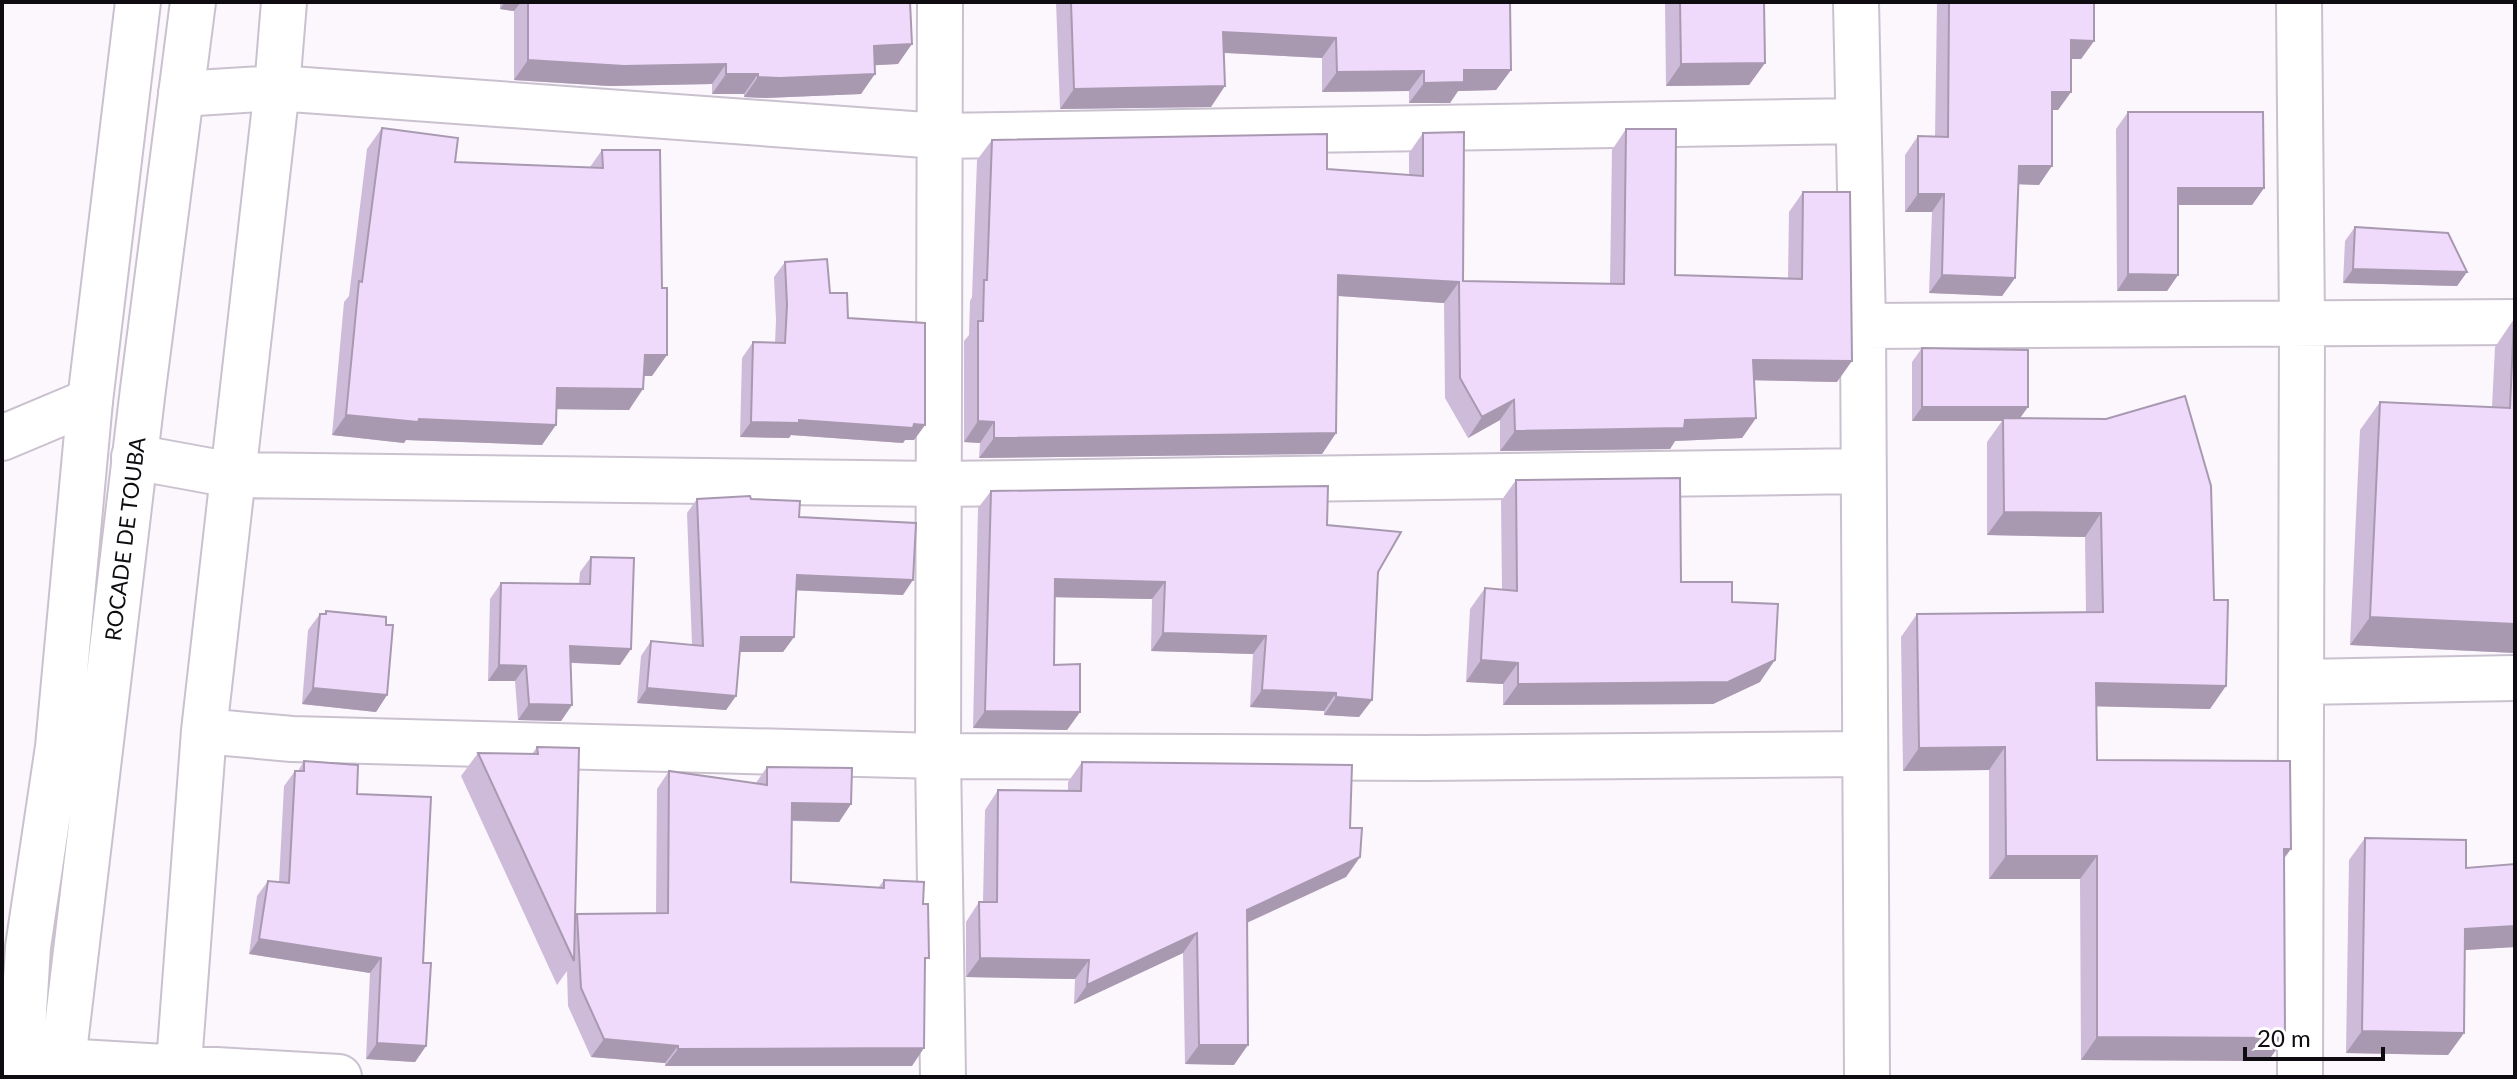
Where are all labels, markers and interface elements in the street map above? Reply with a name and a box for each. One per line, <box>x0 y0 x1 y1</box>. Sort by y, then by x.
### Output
street label: ROCADE DE TOUBA <box>99 435 150 642</box>
scale bar <box>2245 1011 2383 1061</box>
text: 20 m <box>2257 1023 2311 1052</box>

